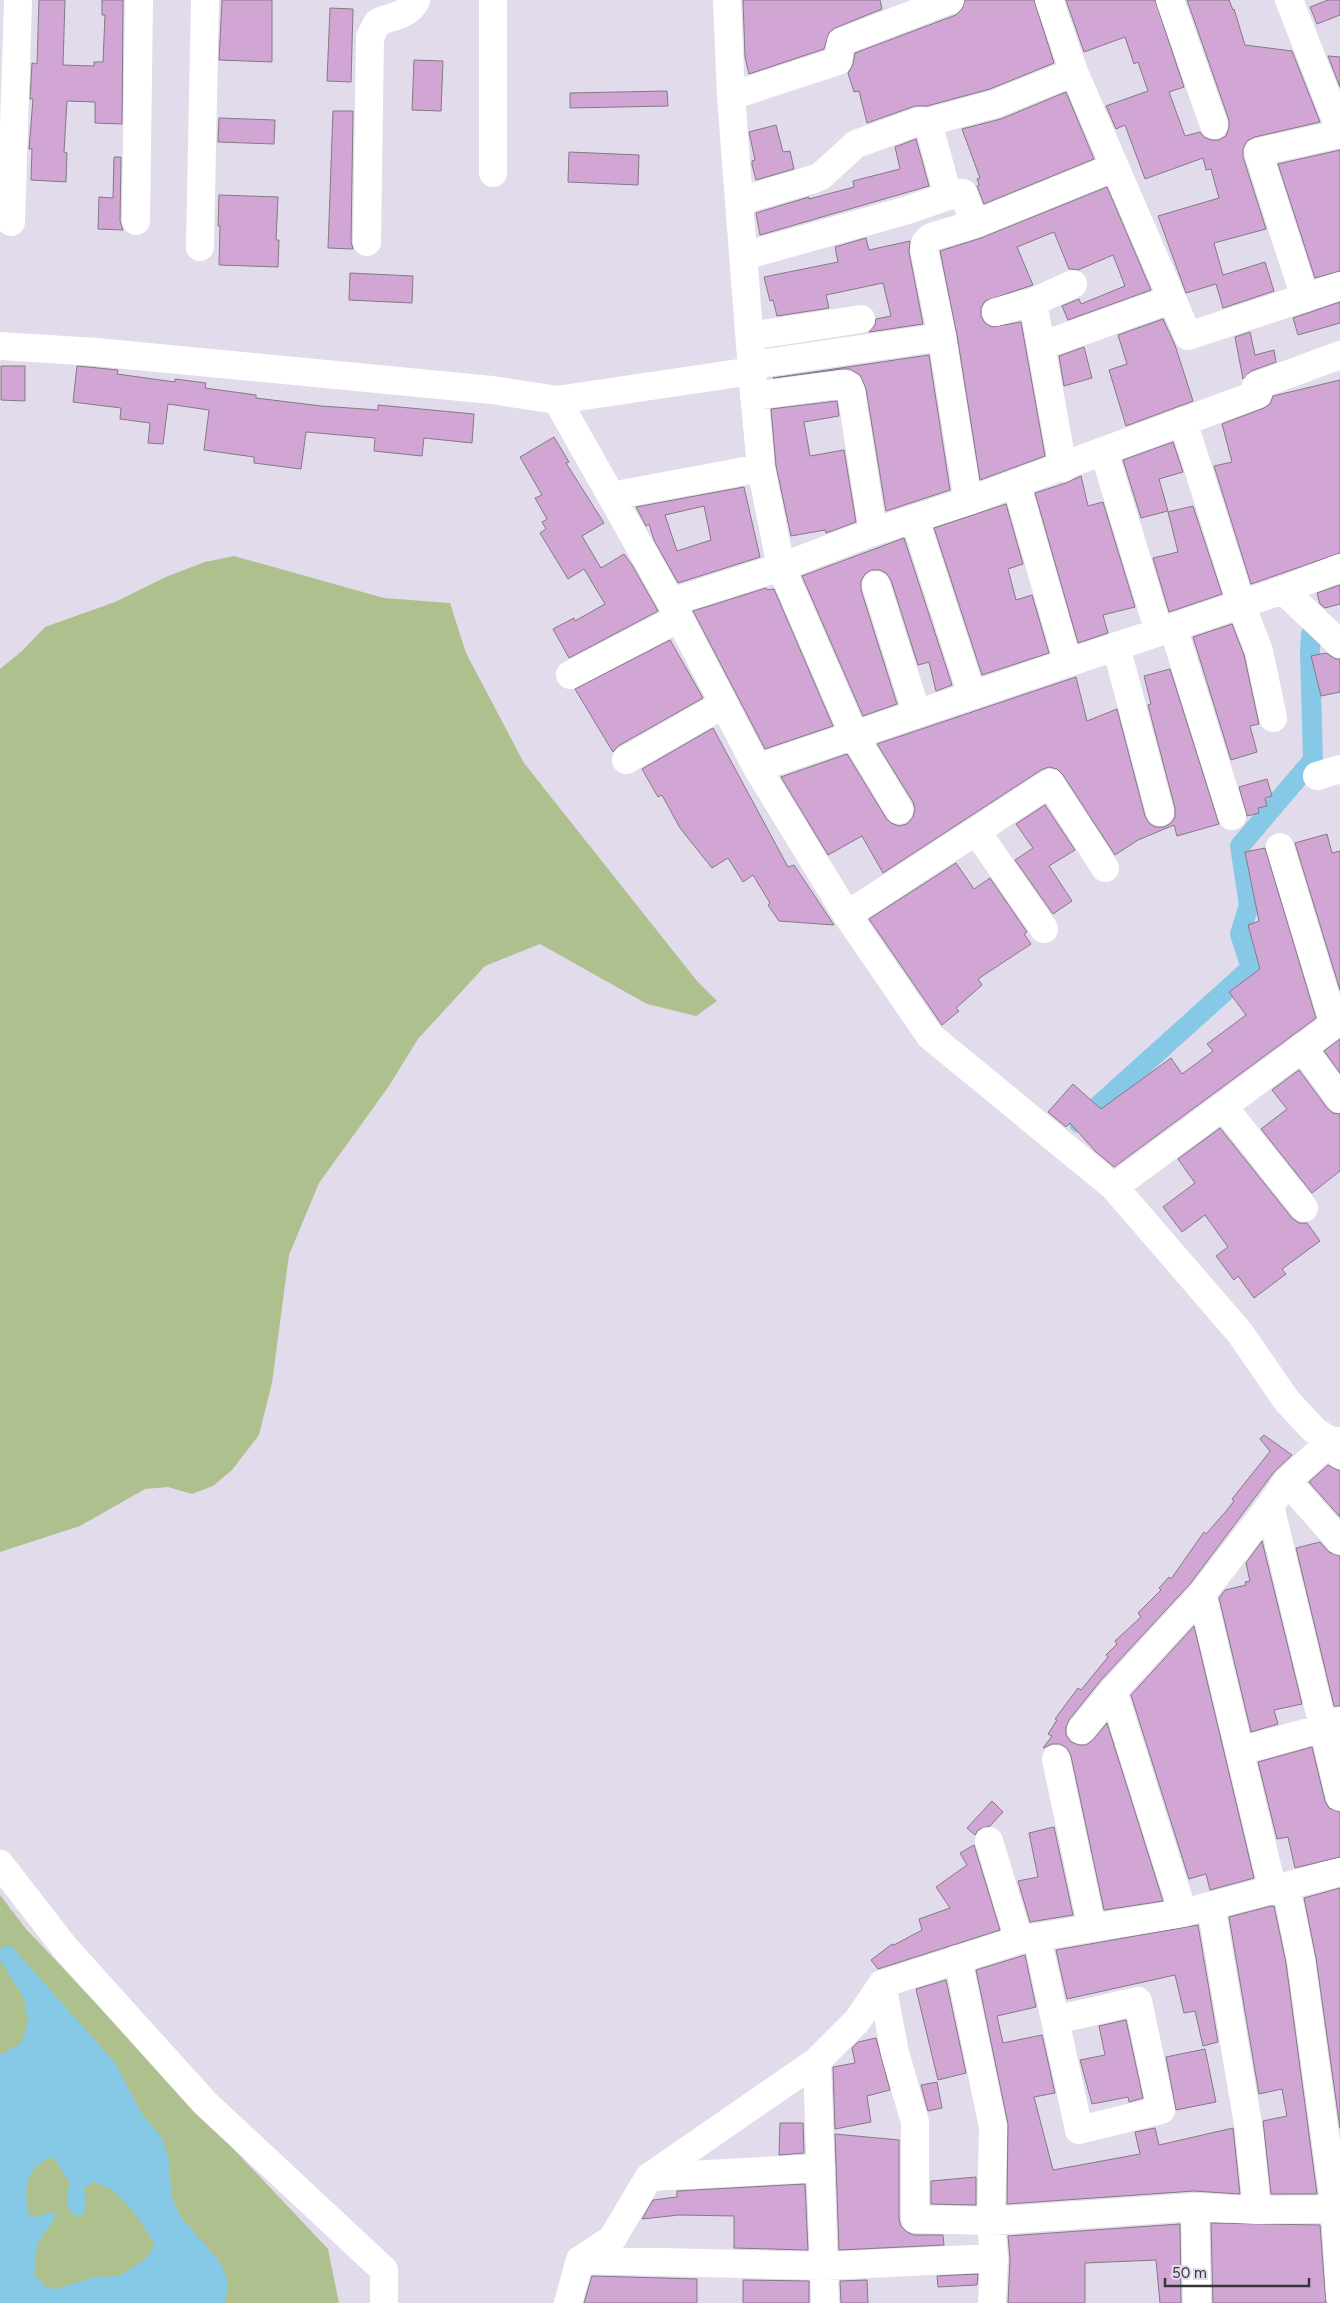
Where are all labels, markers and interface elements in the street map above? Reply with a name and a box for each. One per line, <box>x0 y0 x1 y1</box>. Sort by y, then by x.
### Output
scale bar <box>1165 2256 1309 2288</box>
text: 50 m <box>1172 2264 1207 2282</box>

